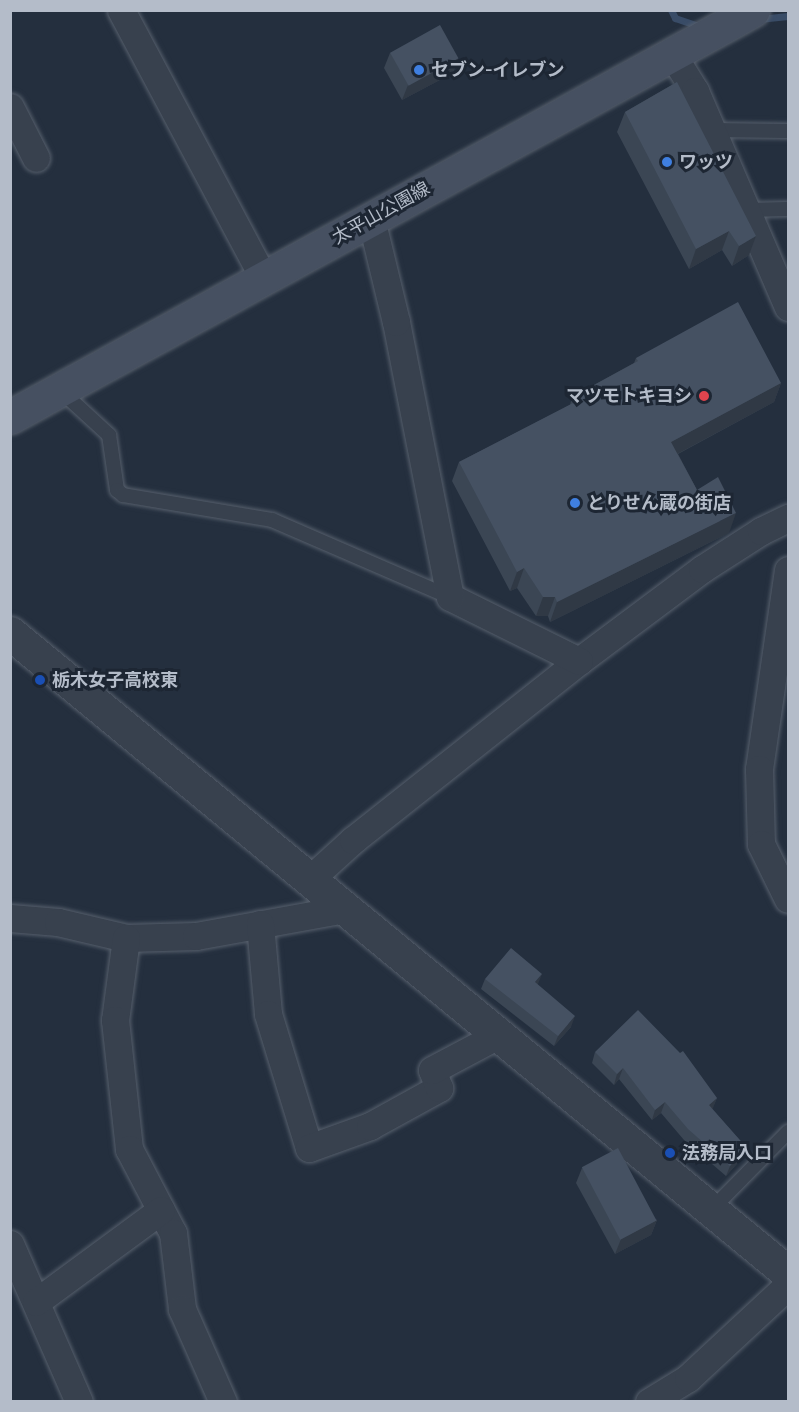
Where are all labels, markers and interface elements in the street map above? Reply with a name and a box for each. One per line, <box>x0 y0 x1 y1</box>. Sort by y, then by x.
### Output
place label: セブン-イレブン <box>431 59 565 81</box>
marker: セブン-イレブン <box>412 63 426 77</box>
place label: ワッツ <box>679 151 733 173</box>
marker: ワッツ <box>660 155 674 169</box>
street label: 太平山公園線 <box>329 177 433 249</box>
place label: マツモトキヨシ <box>566 385 692 407</box>
marker: マツモトキヨシ <box>697 389 711 403</box>
place label: とりせん蔵の街店 <box>587 492 731 514</box>
marker: とりせん蔵の街店 <box>568 496 582 510</box>
place label: 栃木女子高校東 <box>52 669 178 691</box>
marker: 栃木女子高校東 <box>33 673 47 687</box>
place label: 法務局入口 <box>682 1142 772 1164</box>
marker: 法務局入口 <box>663 1146 677 1160</box>

